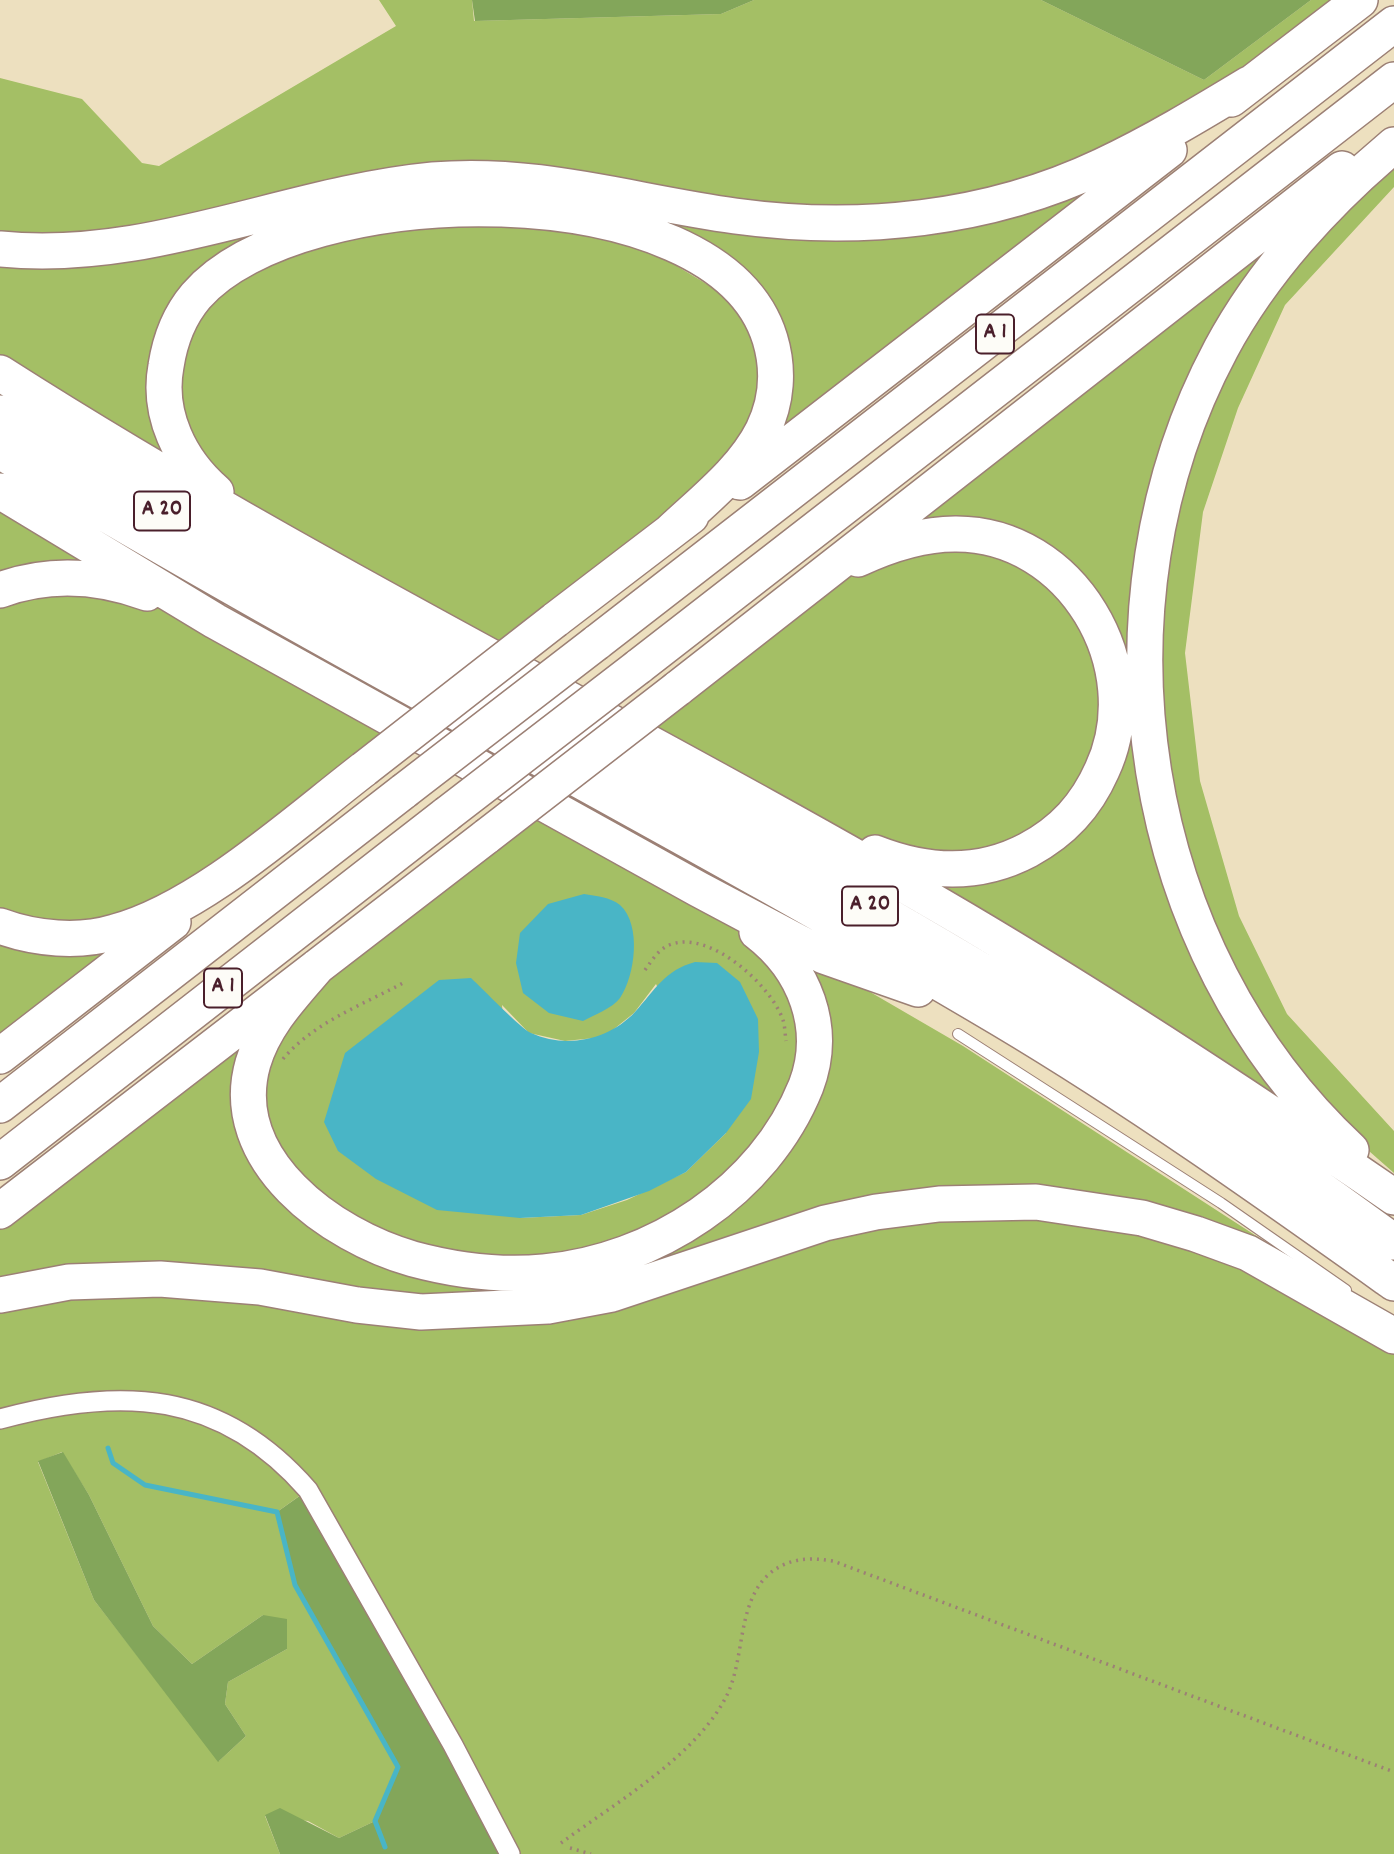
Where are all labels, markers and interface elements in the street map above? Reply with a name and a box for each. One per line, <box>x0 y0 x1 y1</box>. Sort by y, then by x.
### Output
road number: A 1 <box>976 314 1014 354</box>
road number: A 20 <box>134 491 190 530</box>
road number: A 20 <box>842 886 898 925</box>
road number: A 1 <box>204 968 242 1007</box>

